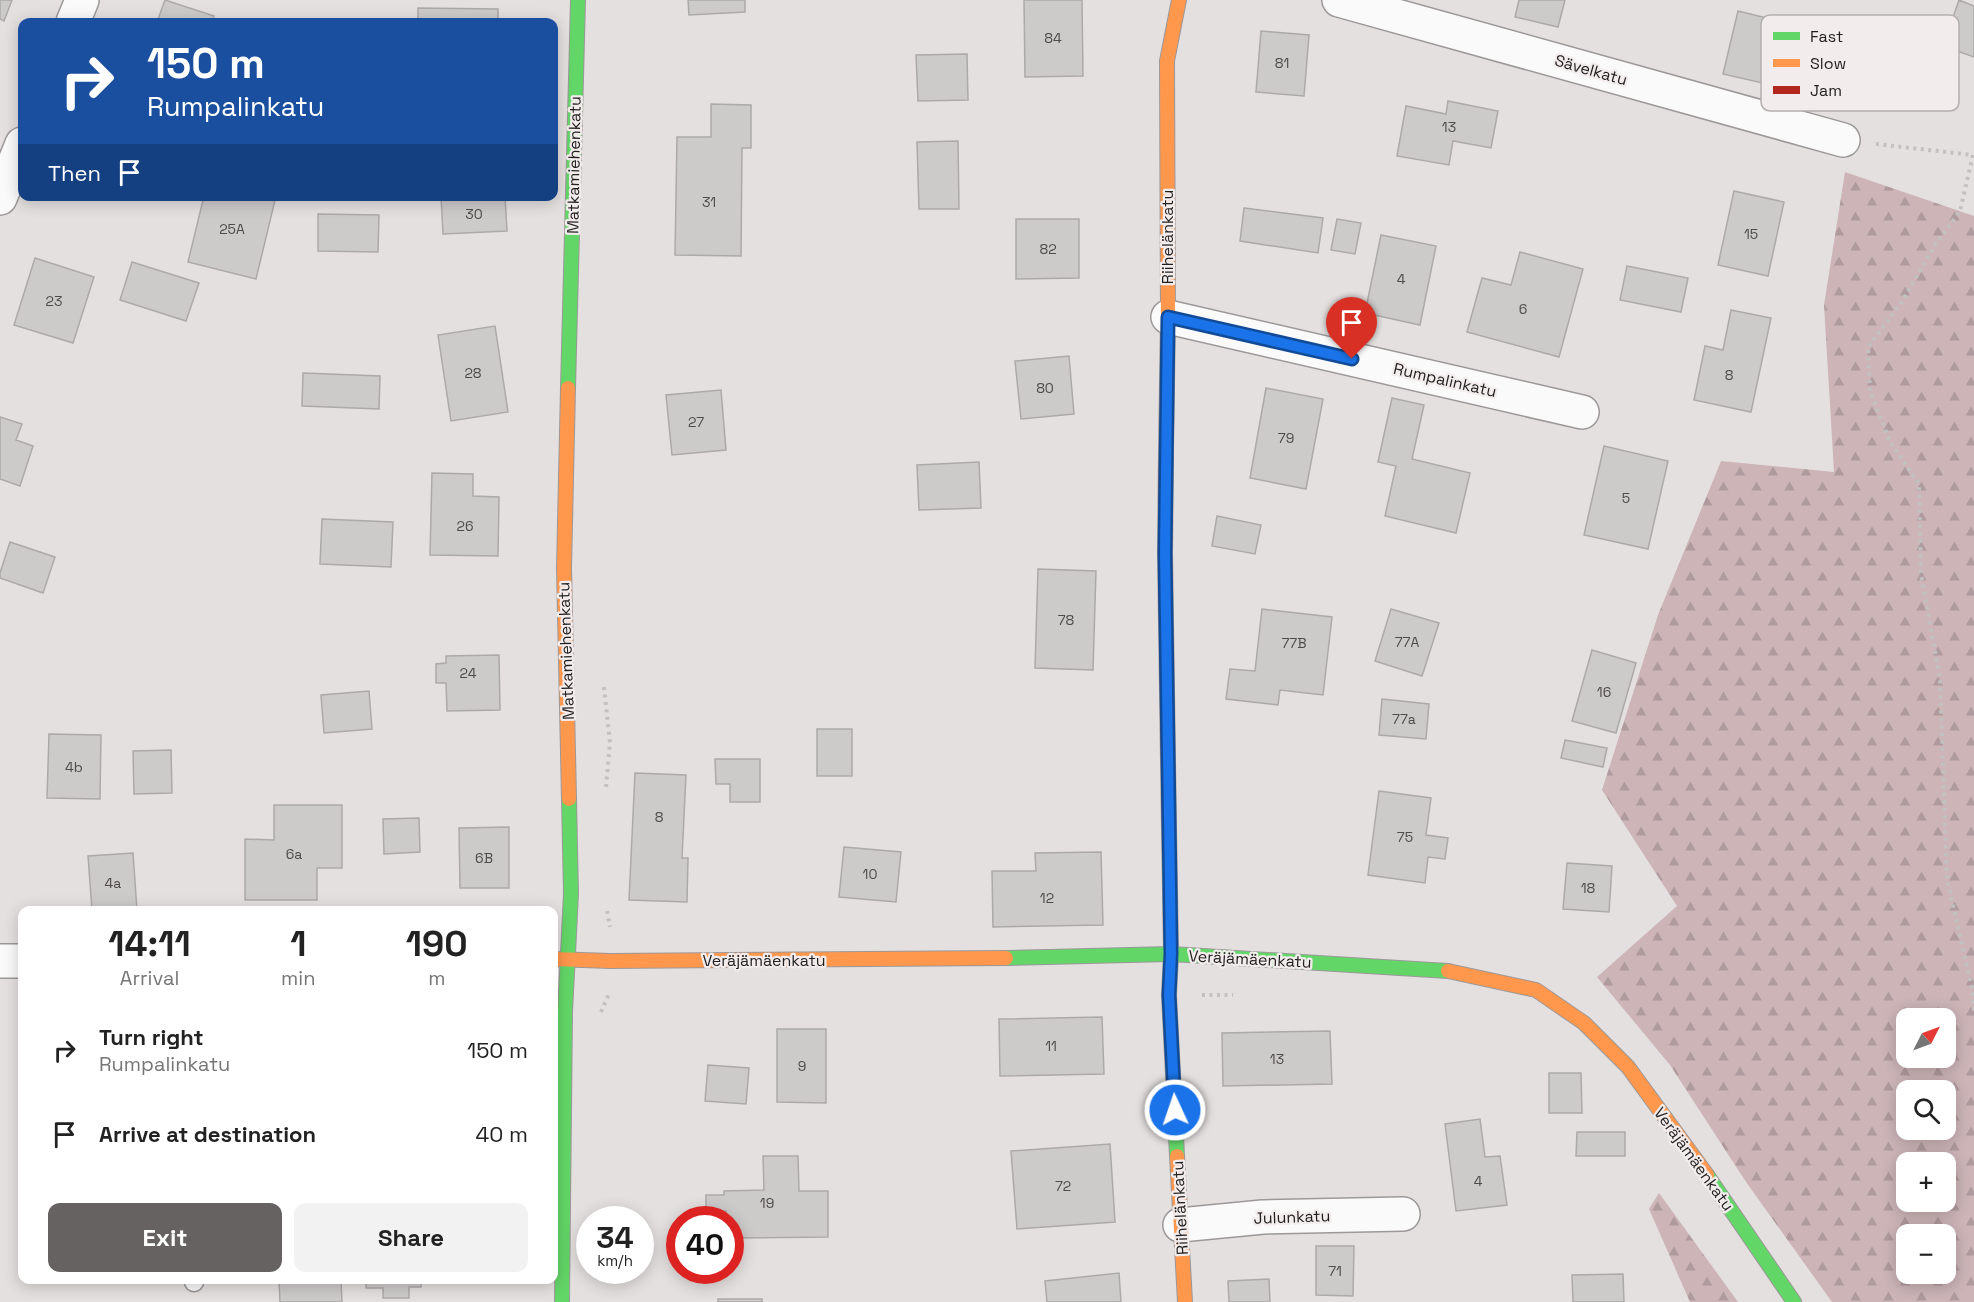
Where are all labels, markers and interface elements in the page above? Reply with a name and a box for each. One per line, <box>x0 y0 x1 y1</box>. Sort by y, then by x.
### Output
legend <box>1761 15 1959 111</box>
text: Fast <box>1810 26 1843 47</box>
house number: 84 <box>1044 29 1062 47</box>
text: 150 m <box>147 37 265 90</box>
icon: right <box>48 42 126 120</box>
street label: Sävelkatu <box>1552 50 1630 90</box>
text: Slow <box>1810 53 1846 74</box>
house number: 81 <box>1275 54 1289 72</box>
text: Jam <box>1810 80 1842 101</box>
text: Rumpalinkatu <box>147 89 324 124</box>
street label: Matkamiehenkatu <box>562 96 586 234</box>
house number: 13 <box>1442 118 1456 136</box>
icon: arrive <box>113 156 146 189</box>
text: Then <box>48 159 101 187</box>
street label: Riihelänkatu <box>1157 190 1178 284</box>
house number: 31 <box>702 193 716 211</box>
house number: 30 <box>465 205 483 223</box>
house number: 25A <box>219 220 245 238</box>
house number: 15 <box>1744 225 1758 243</box>
house number: 82 <box>1039 240 1057 258</box>
house number: 4 <box>1397 270 1406 288</box>
house number: 23 <box>46 292 62 310</box>
pin <box>1326 297 1377 359</box>
house number: 6 <box>1519 300 1527 318</box>
icon: arrive <box>1335 306 1368 339</box>
street label: Rumpalinkatu <box>1391 358 1499 402</box>
house number: 28 <box>464 364 482 382</box>
house number: 8 <box>1725 366 1734 384</box>
house number: 80 <box>1036 379 1054 397</box>
house number: 27 <box>688 413 704 431</box>
house number: 79 <box>1278 429 1294 447</box>
house number: 5 <box>1622 489 1630 507</box>
house number: 26 <box>456 517 474 535</box>
street label: Matkamiehenkatu <box>553 582 579 720</box>
house number: 78 <box>1058 611 1075 629</box>
house number: 77A <box>1395 633 1419 651</box>
house number: 77B <box>1281 634 1307 652</box>
house number: 24 <box>460 664 477 682</box>
house number: 16 <box>1597 683 1611 701</box>
house number: 77a <box>1392 710 1416 728</box>
house number: 4b <box>65 758 83 776</box>
house number: 8 <box>655 808 664 826</box>
house number: 75 <box>1397 828 1413 846</box>
house number: 6a <box>286 845 302 863</box>
house number: 6B <box>475 849 493 867</box>
house number: 10 <box>863 865 877 883</box>
house number: 4a <box>105 874 121 892</box>
house number: 18 <box>1581 879 1596 897</box>
house number: 12 <box>1040 889 1054 907</box>
text: 14:11 <box>108 921 191 967</box>
text: 1 <box>290 921 306 967</box>
text: 190 <box>406 921 468 967</box>
street label: Veräjämäenkatu <box>1188 945 1312 973</box>
street label: Veräjämäenkatu <box>702 950 826 971</box>
text: Arrival <box>120 965 179 991</box>
text: min <box>281 965 315 991</box>
text: m <box>428 965 445 991</box>
north arrow <box>1896 1008 1956 1068</box>
map controls <box>1896 1008 1956 1284</box>
text: Turn right <box>99 1023 204 1051</box>
icon: right <box>48 1034 81 1067</box>
text: 150 m <box>467 1036 528 1064</box>
house number: 11 <box>1045 1037 1057 1055</box>
house number: 13 <box>1270 1050 1284 1068</box>
text: Rumpalinkatu <box>99 1051 230 1077</box>
house number: 9 <box>798 1057 806 1075</box>
position arrow <box>1143 1078 1207 1142</box>
button: search <box>1896 1080 1956 1140</box>
street label: Veräjämäenkatu <box>1649 1103 1739 1215</box>
icon: arrive <box>48 1118 81 1151</box>
text: Arrive at destination <box>99 1120 316 1148</box>
text: 40 m <box>476 1120 528 1148</box>
button: + <box>1896 1152 1956 1212</box>
street label: Riihelänkatu <box>1167 1160 1193 1256</box>
house number: 4 <box>1474 1172 1483 1190</box>
house number: 72 <box>1055 1177 1071 1195</box>
house number: 19 <box>760 1194 774 1212</box>
button: Exit <box>48 1203 282 1272</box>
button: Share <box>294 1203 528 1272</box>
street label: Julunkatu <box>1253 1205 1331 1229</box>
speed limit sign: 40 <box>666 1206 744 1284</box>
text: 34 <box>596 1218 634 1257</box>
button: − <box>1896 1224 1956 1284</box>
text: km/h <box>597 1251 633 1270</box>
house number: 71 <box>1328 1262 1342 1280</box>

